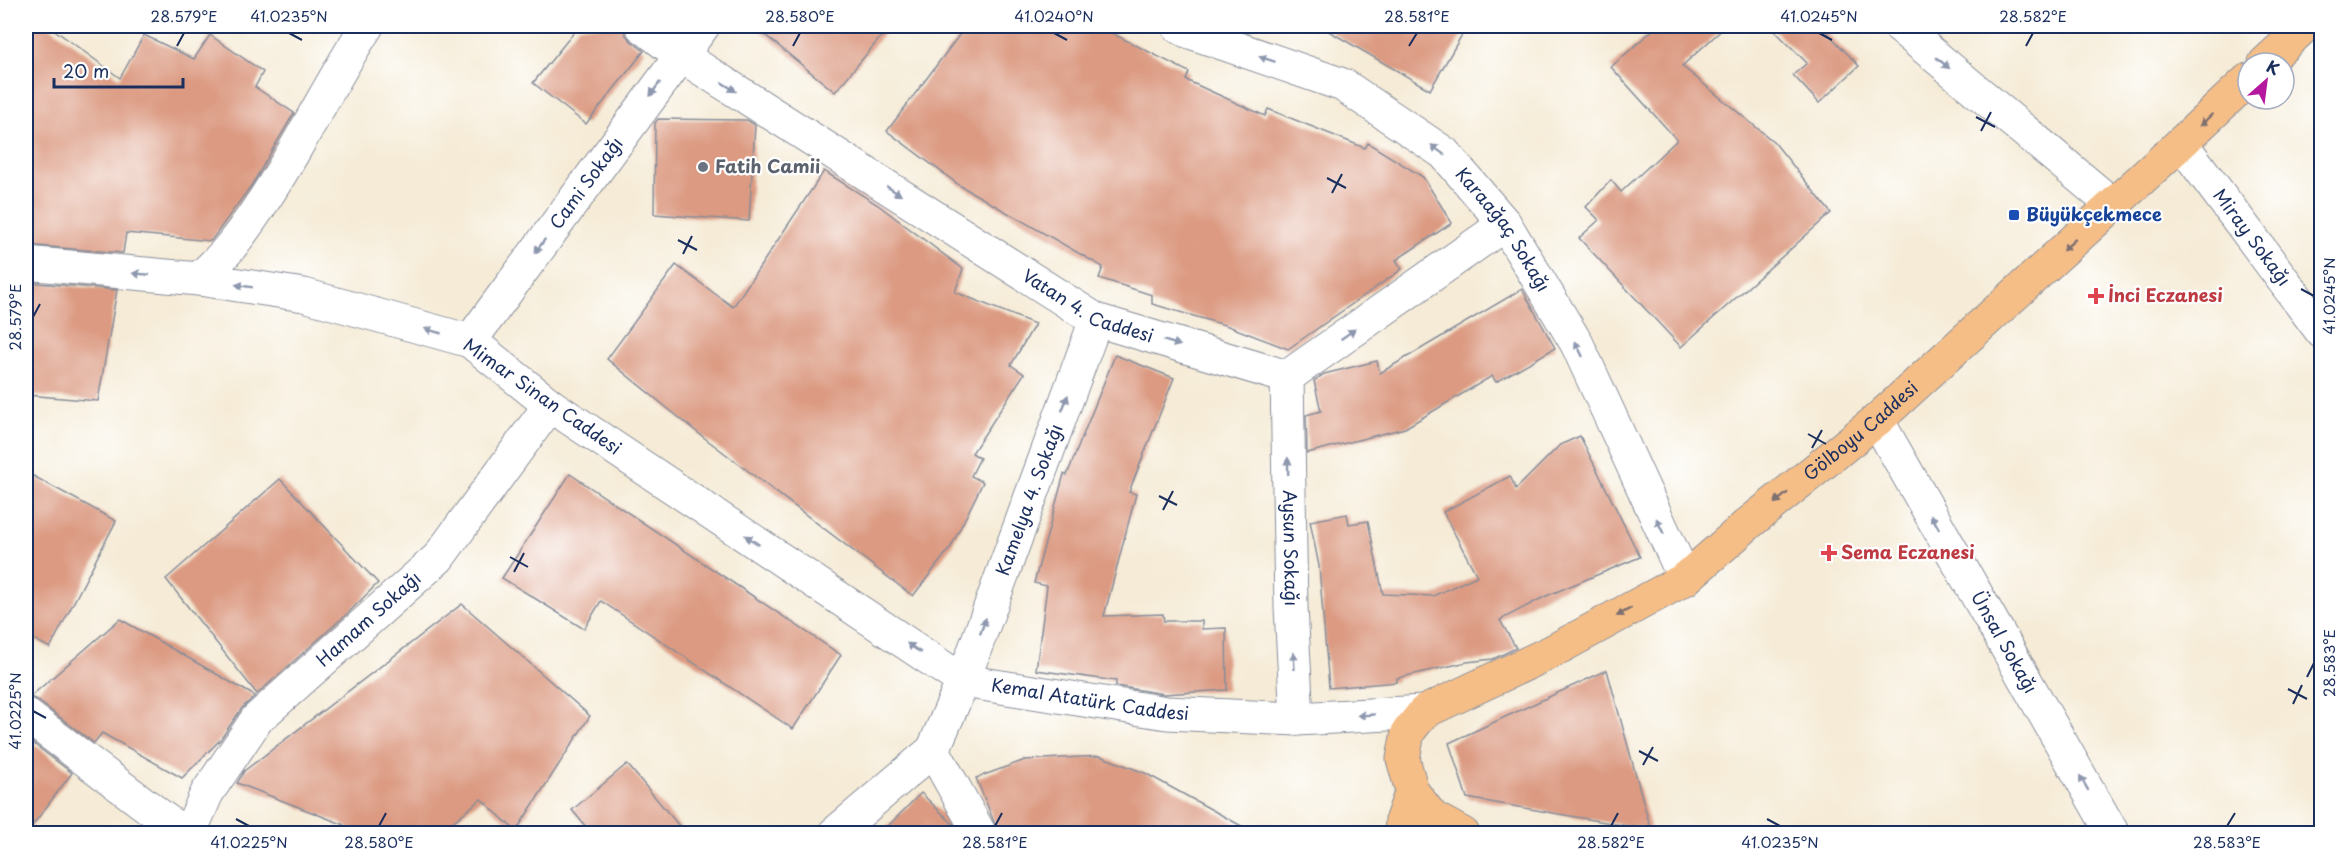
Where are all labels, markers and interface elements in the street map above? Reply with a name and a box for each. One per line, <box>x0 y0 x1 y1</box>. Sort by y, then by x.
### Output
text: 28.579°E <box>151 4 217 27</box>
text: 41.0235°N <box>250 4 328 27</box>
text: 28.580°E <box>765 4 835 27</box>
text: 41.0240°N <box>1014 4 1094 27</box>
text: 28.581°E <box>1384 4 1450 27</box>
text: 41.0245°N <box>1780 4 1858 27</box>
text: 28.582°E <box>1999 4 2067 27</box>
scale bar <box>54 51 183 89</box>
north arrow <box>2236 51 2296 111</box>
one-way arrow <box>1258 54 1276 64</box>
text: K <box>2263 54 2285 80</box>
one-way arrow <box>1935 56 1950 69</box>
text: 20 m <box>63 57 109 84</box>
one-way arrow <box>649 80 661 96</box>
one-way arrow <box>721 81 737 92</box>
one-way arrow <box>2198 113 2213 127</box>
street label: Cami Sokağı <box>542 131 629 234</box>
one-way arrow <box>1430 144 1445 156</box>
place label: Fatih Camii <box>715 152 820 179</box>
marker: Fatih Camii <box>696 160 710 174</box>
street label: Karaağaç Sokağı <box>1450 160 1558 297</box>
street label: Miray Sokağı <box>2207 182 2298 291</box>
one-way arrow <box>886 186 902 197</box>
place label: Büyükçekmece <box>2026 200 2162 227</box>
marker: Büyükçekmece <box>2007 208 2021 222</box>
one-way arrow <box>534 238 546 254</box>
one-way arrow <box>2062 238 2077 252</box>
text: 41.0245°N <box>2317 257 2340 335</box>
street label: Vatan 4. Caddesi <box>1017 261 1157 348</box>
one-way arrow <box>131 269 150 279</box>
one-way arrow <box>234 281 253 290</box>
place label: İnci Eczanesi <box>2108 281 2223 308</box>
text: 28.579°E <box>3 284 26 350</box>
marker: İnci Eczanesi <box>2089 289 2103 303</box>
one-way arrow <box>424 326 442 335</box>
one-way arrow <box>1340 328 1356 340</box>
street label: Mimar Sinan Caddesi <box>458 331 627 461</box>
one-way arrow <box>1163 339 1181 348</box>
one-way arrow <box>1574 340 1583 357</box>
street label: Gölboyu Caddesi <box>1797 374 1923 486</box>
one-way arrow <box>1061 394 1070 412</box>
street label: Kamelya 4. Sokağı <box>988 420 1069 579</box>
one-way arrow <box>1283 456 1293 475</box>
street label: Aysun Sokağı <box>1277 490 1306 606</box>
one-way arrow <box>1773 491 1788 503</box>
one-way arrow <box>1930 513 1940 530</box>
one-way arrow <box>1656 517 1665 534</box>
one-way arrow <box>744 535 760 546</box>
place label: Sema Eczanesi <box>1841 538 1975 565</box>
marker: Sema Eczanesi <box>1822 546 1836 560</box>
street label: Hamam Sokağı <box>310 564 426 672</box>
street label: Ünsal Sokağı <box>1965 585 2045 698</box>
one-way arrow <box>1615 607 1632 617</box>
one-way arrow <box>979 616 989 634</box>
text: 28.583°E <box>2317 629 2340 697</box>
one-way arrow <box>907 642 923 654</box>
one-way arrow <box>1289 651 1298 670</box>
street label: Kemal Atatürk Caddesi <box>989 671 1190 726</box>
text: 41.0225°N <box>3 672 26 750</box>
one-way arrow <box>1356 710 1375 720</box>
one-way arrow <box>2078 775 2089 791</box>
text: 41.0225°N <box>210 830 288 853</box>
text: 28.580°E <box>344 830 414 853</box>
text: 28.581°E <box>962 830 1028 853</box>
text: 28.582°E <box>1577 830 1645 853</box>
text: 41.0235°N <box>1741 830 1819 853</box>
text: 28.583°E <box>2193 830 2261 853</box>

